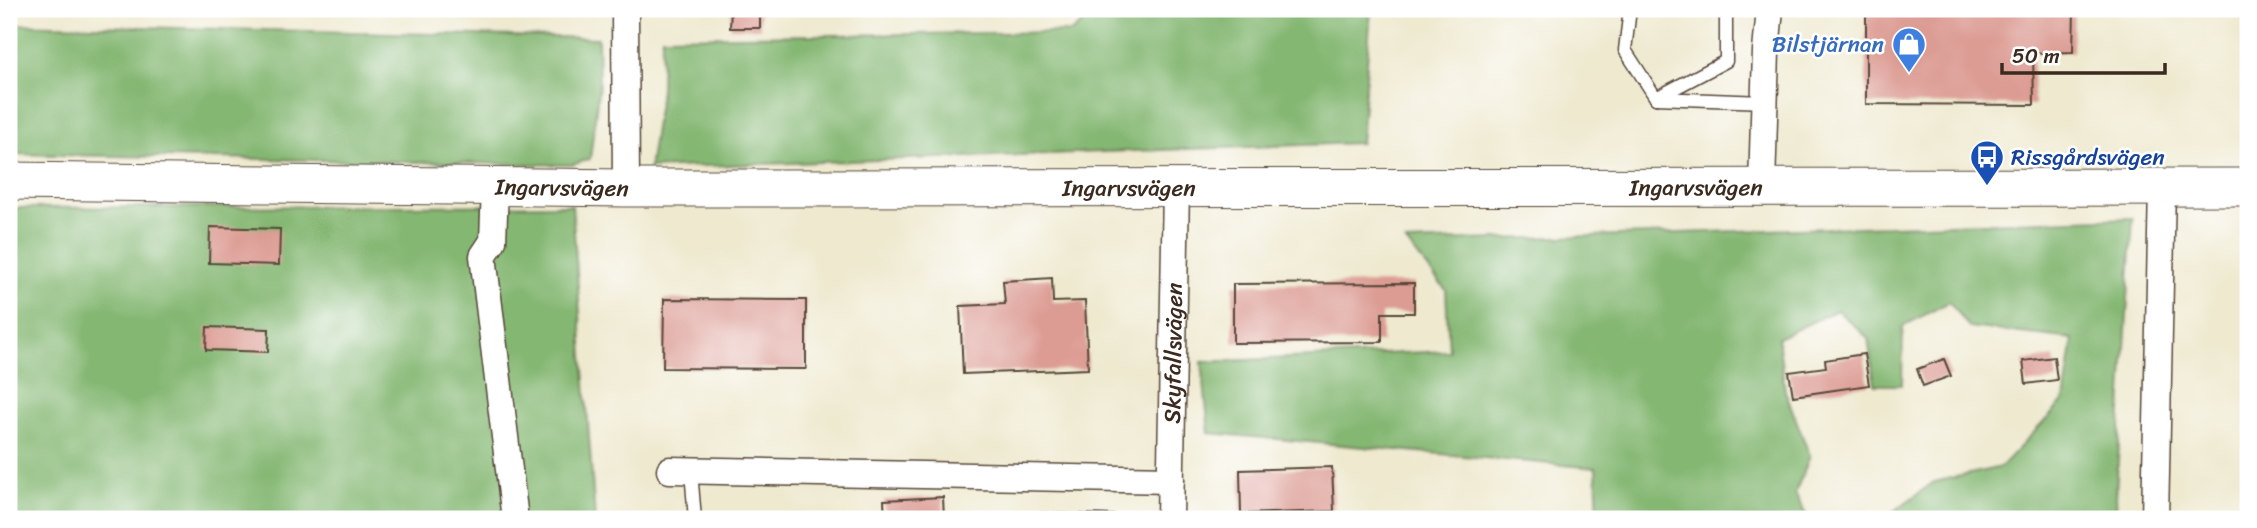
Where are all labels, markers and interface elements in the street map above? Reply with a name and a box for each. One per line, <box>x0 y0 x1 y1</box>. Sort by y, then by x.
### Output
place label: Bilstjärnan <box>1772 24 1884 65</box>
shop icon: Bilstjärnan <box>1890 25 1928 74</box>
scale bar <box>2002 32 2164 76</box>
text: 50 m <box>2012 37 2060 75</box>
place label: Rissgårdsvägen <box>2011 137 2165 178</box>
bus stop icon: Rissgårdsvägen <box>1968 138 2006 187</box>
street label: Ingarvsvägen <box>494 166 629 209</box>
street label: Ingarvsvägen <box>1061 167 1196 208</box>
street label: Ingarvsvägen <box>1628 167 1763 208</box>
street label: Skyfallsvägen <box>1151 282 1195 424</box>

